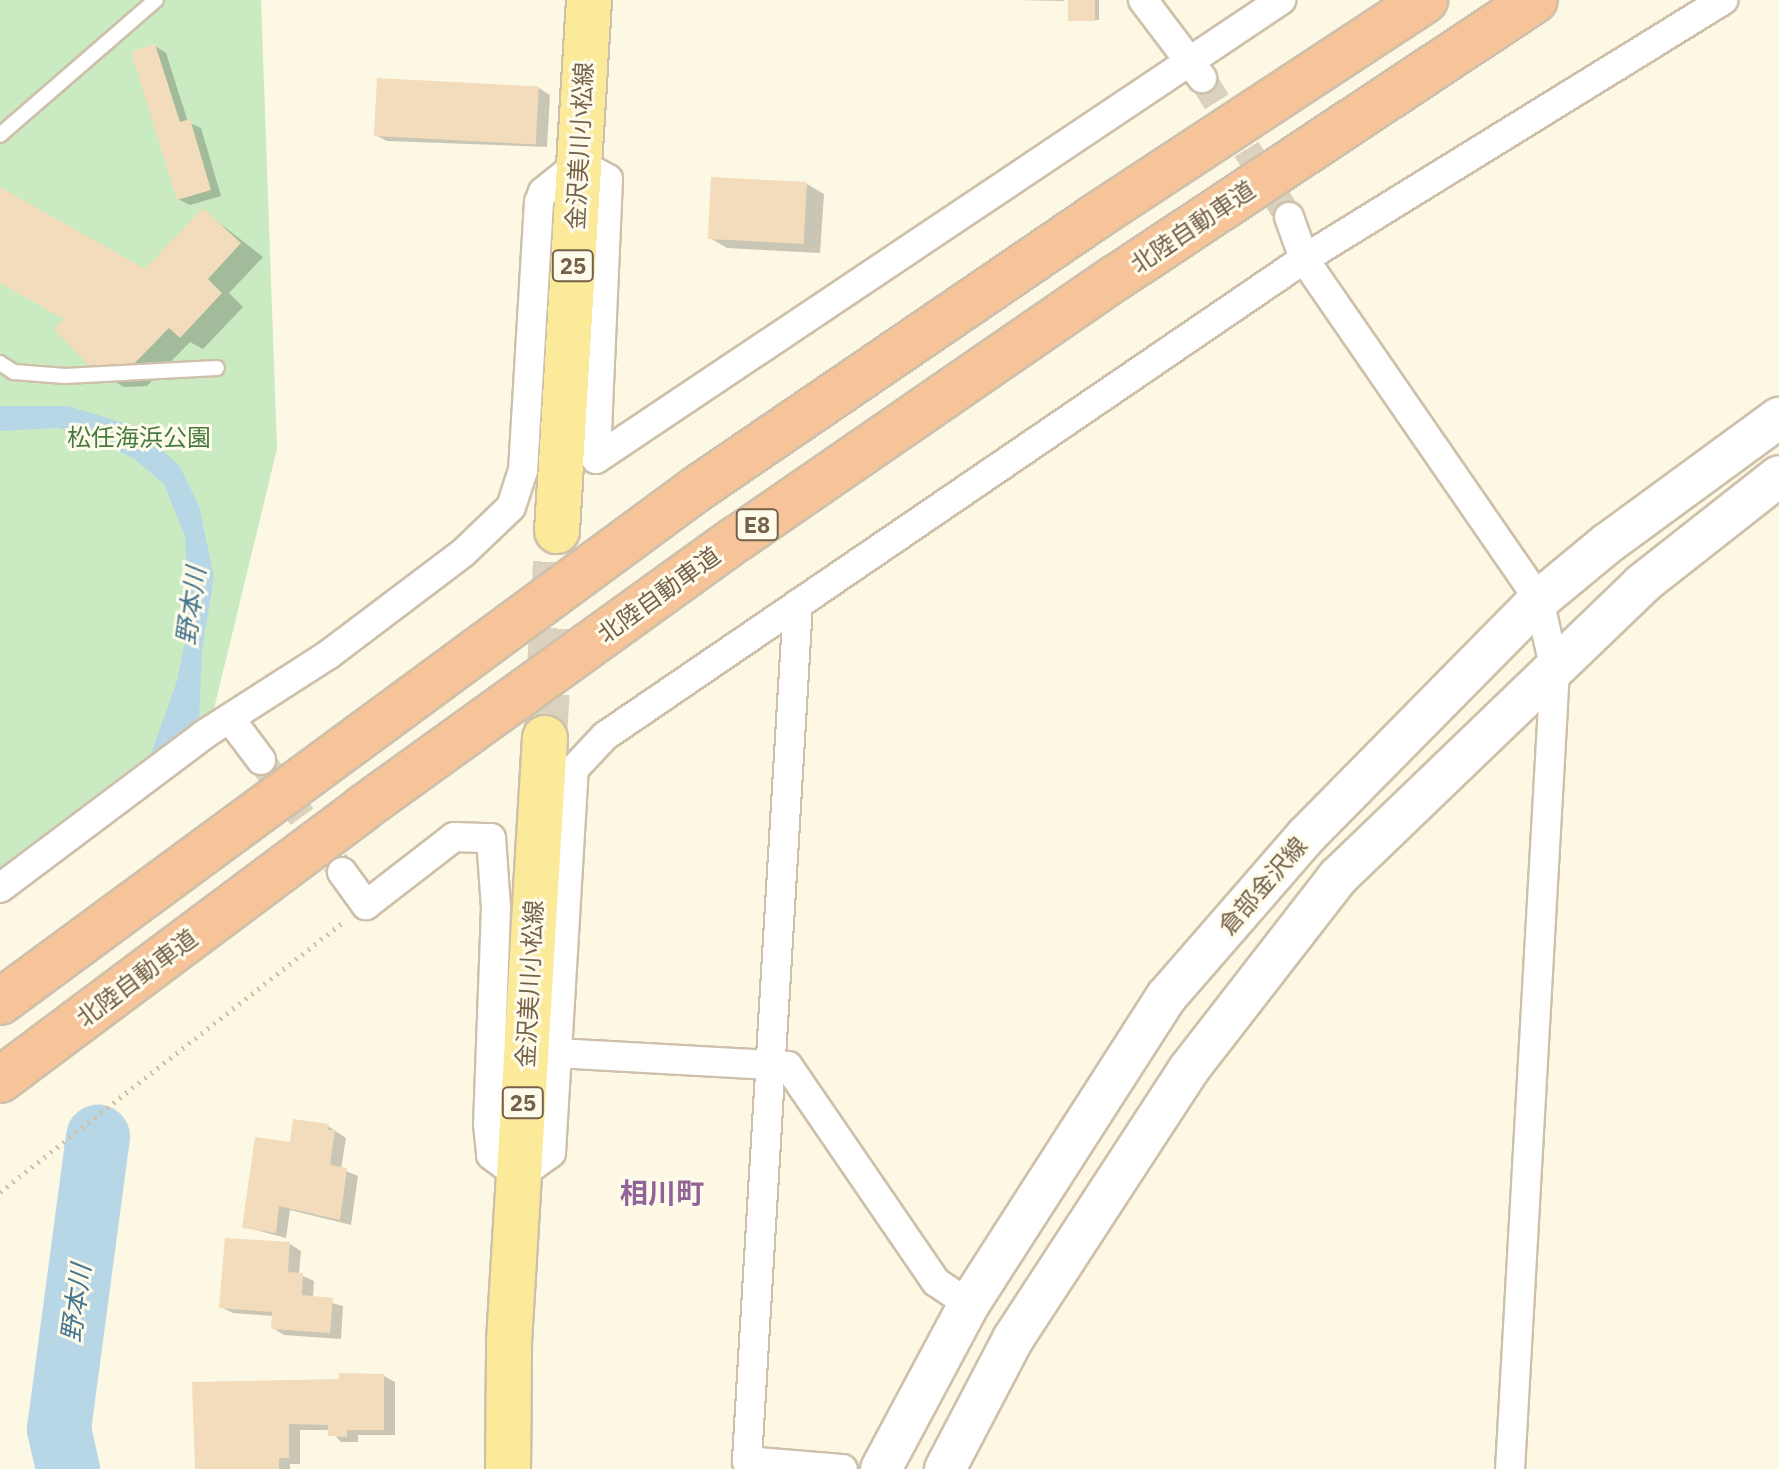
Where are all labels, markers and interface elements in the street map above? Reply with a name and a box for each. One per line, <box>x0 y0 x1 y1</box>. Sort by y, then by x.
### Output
street label: 金沢美川小松線 <box>561 61 599 231</box>
street label: 北陸自動車道 <box>1125 175 1261 279</box>
road number: 25 <box>551 248 595 284</box>
park label: 松任海浜公園 <box>67 424 211 452</box>
road number: E8 <box>735 507 779 543</box>
street label: 北陸自動車道 <box>592 541 726 649</box>
water label: 野本川 <box>170 565 212 647</box>
street label: 倉部金沢線 <box>1213 831 1313 941</box>
street label: 金沢美川小松線 <box>511 899 549 1069</box>
street label: 北陸自動車道 <box>71 923 203 1033</box>
road number: 25 <box>501 1085 545 1121</box>
district label: 相川町 <box>620 1176 704 1210</box>
water label: 野本川 <box>55 1262 97 1344</box>

